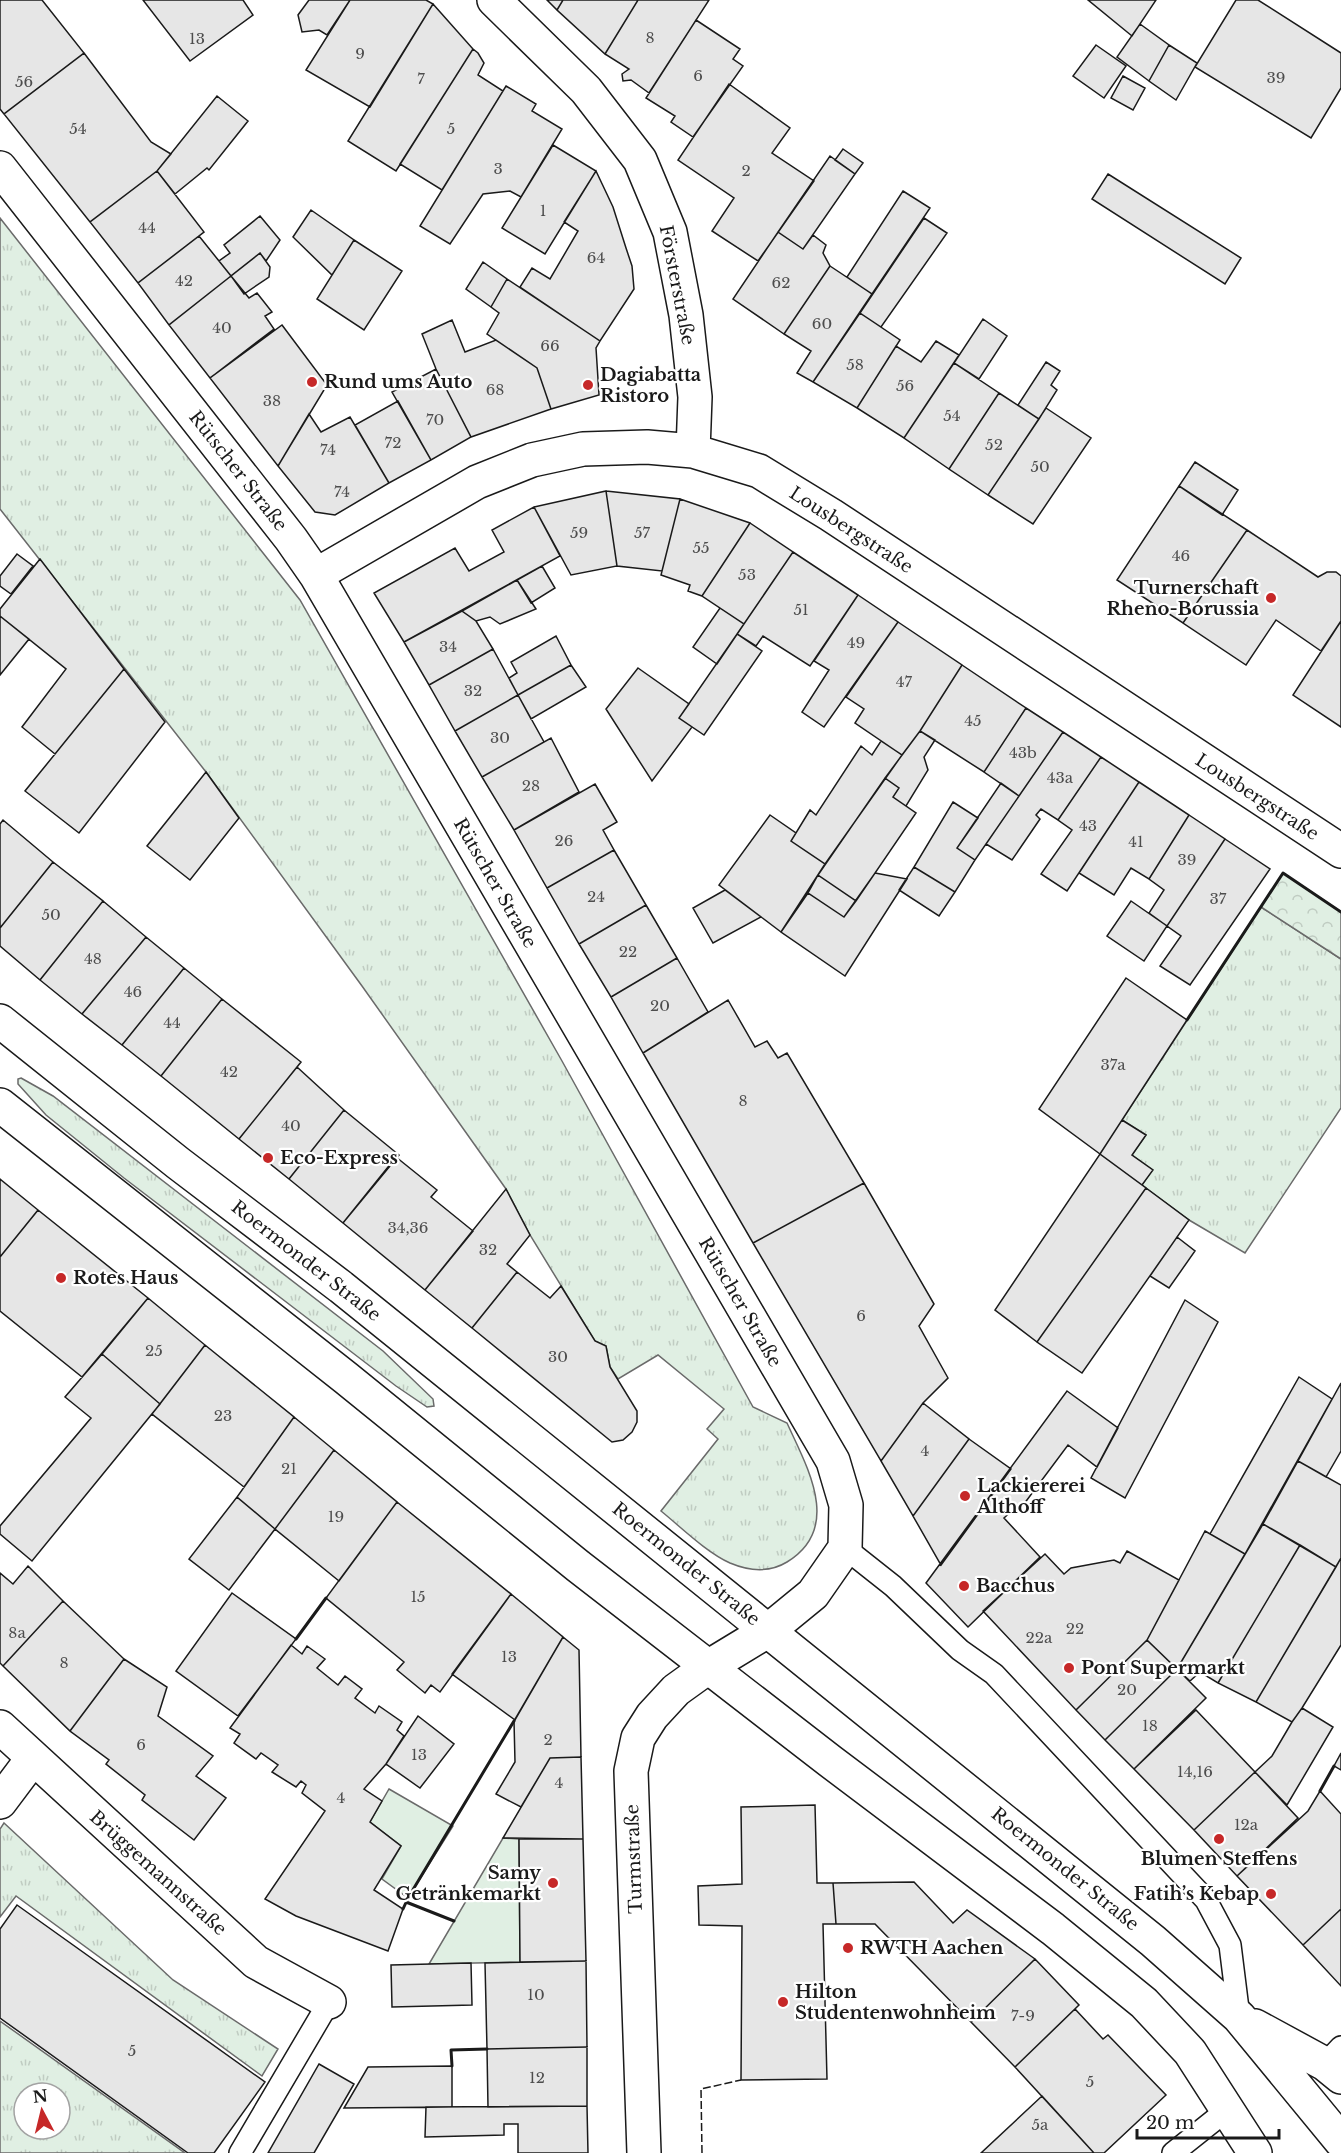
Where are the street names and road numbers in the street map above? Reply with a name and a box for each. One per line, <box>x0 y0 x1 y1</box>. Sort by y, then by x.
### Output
street label: Försterstraße <box>655 223 699 347</box>
street label: Rütscher Straße <box>184 407 292 535</box>
street label: Lousbergstraße <box>785 482 917 578</box>
street label: Lousbergstraße <box>1191 749 1323 845</box>
street label: Rütscher Straße <box>449 814 541 952</box>
street label: Roermonder Straße <box>227 1196 385 1326</box>
street label: Rütscher Straße <box>694 1233 786 1371</box>
street label: Roermonder Straße <box>608 1498 764 1630</box>
street label: Roermonder Straße <box>987 1803 1143 1935</box>
street label: Turmstraße <box>621 1804 647 1914</box>
street label: Brüggemannstraße <box>85 1806 231 1940</box>

